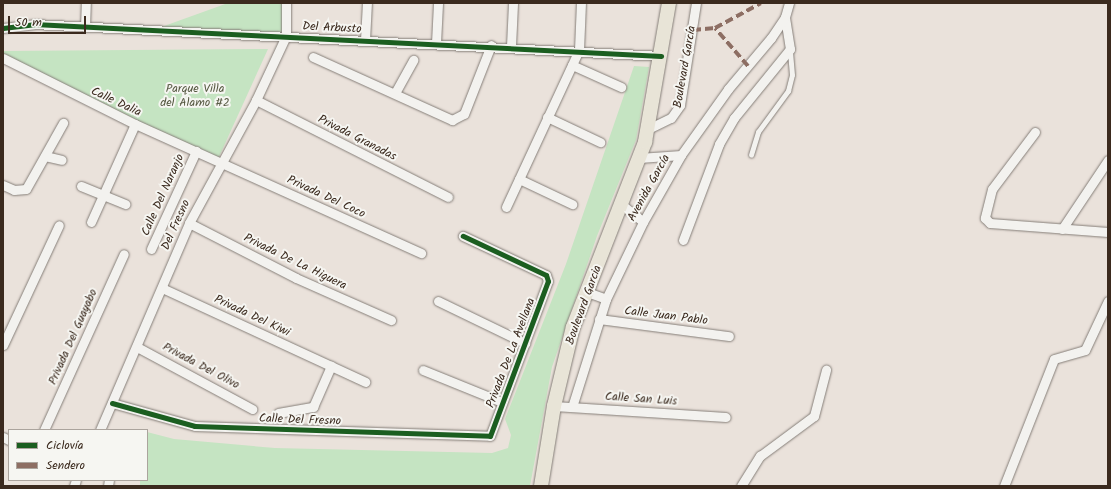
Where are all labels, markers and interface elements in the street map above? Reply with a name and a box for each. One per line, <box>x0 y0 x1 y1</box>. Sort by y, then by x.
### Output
scale bar <box>10 8 88 34</box>
text: 50 m <box>15 13 42 32</box>
street label: Del Arbusto <box>302 19 362 37</box>
street label: Boulevard García <box>671 25 699 109</box>
park label: Parque Villa del Alamo #2 <box>160 82 230 110</box>
street label: Calle Dalia <box>89 84 143 120</box>
street label: Privada Granadas <box>315 112 399 164</box>
street label: Calle Del Naranjo <box>139 152 187 238</box>
street label: Avenida García <box>625 152 673 224</box>
street label: Privada Del Coco <box>285 173 367 221</box>
street label: Del Fresno <box>159 198 193 252</box>
street label: Privada De La Higuera <box>241 231 349 293</box>
street label: Boulevard Garcia <box>563 263 605 347</box>
street label: Privada Del Guayabo <box>45 287 101 387</box>
street label: Privada Del Kiwi <box>212 292 292 340</box>
street label: Privada De La Avellana <box>483 296 539 410</box>
street label: Calle Juan Pablo <box>623 304 709 328</box>
street label: Privada Del Olivo <box>160 340 242 392</box>
street label: Calle San Luis <box>604 389 678 409</box>
street label: Calle Del Fresno <box>259 411 341 429</box>
legend <box>8 429 148 481</box>
text: Ciclovía <box>46 436 83 455</box>
text: Sendero <box>46 456 85 475</box>

